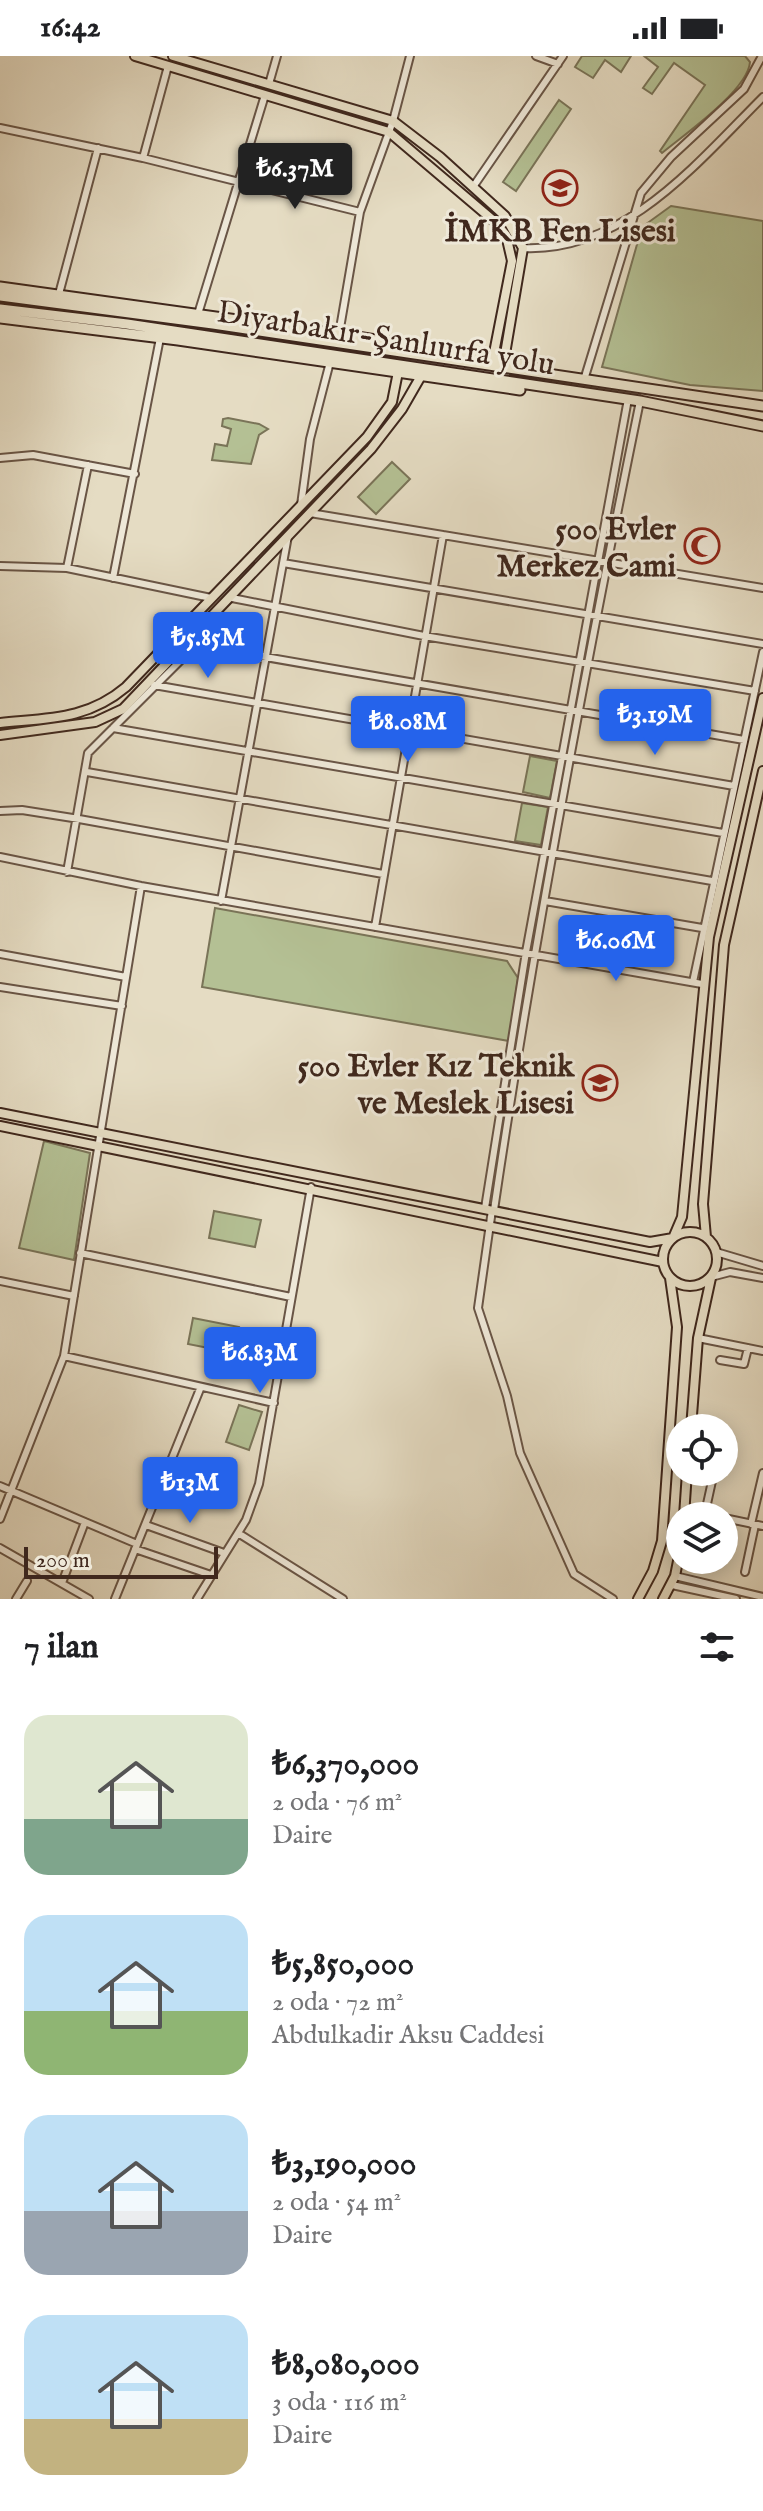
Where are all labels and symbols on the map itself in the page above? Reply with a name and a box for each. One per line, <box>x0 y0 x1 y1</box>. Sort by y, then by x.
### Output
pin: ₺6.37M <box>230 143 360 211</box>
school or university icon: İMKB Fen Lisesi <box>541 169 579 207</box>
place label: İMKB Fen Lisesi <box>444 211 676 253</box>
street label: Diyarbakır-Şanlıurfa yolu <box>214 293 557 386</box>
place label: 500 Evler Merkez Cami <box>497 510 676 588</box>
mosque icon: 500 Evler Merkez Cami <box>683 527 721 565</box>
pin: ₺5.85M <box>143 612 273 680</box>
pin: ₺3.19M <box>590 689 720 757</box>
pin: ₺8.08M <box>343 696 473 764</box>
pin: ₺6.06M <box>551 915 681 983</box>
place label: 500 Evler Kız Teknik ve Meslek Lisesi <box>298 1047 575 1125</box>
school or university icon: 500 Evler Kız Teknik ve Meslek Lisesi <box>581 1064 619 1102</box>
pin: ₺6.83M <box>195 1327 325 1395</box>
pin: ₺13M <box>143 1457 237 1525</box>
scale bar <box>24 1543 218 1579</box>

